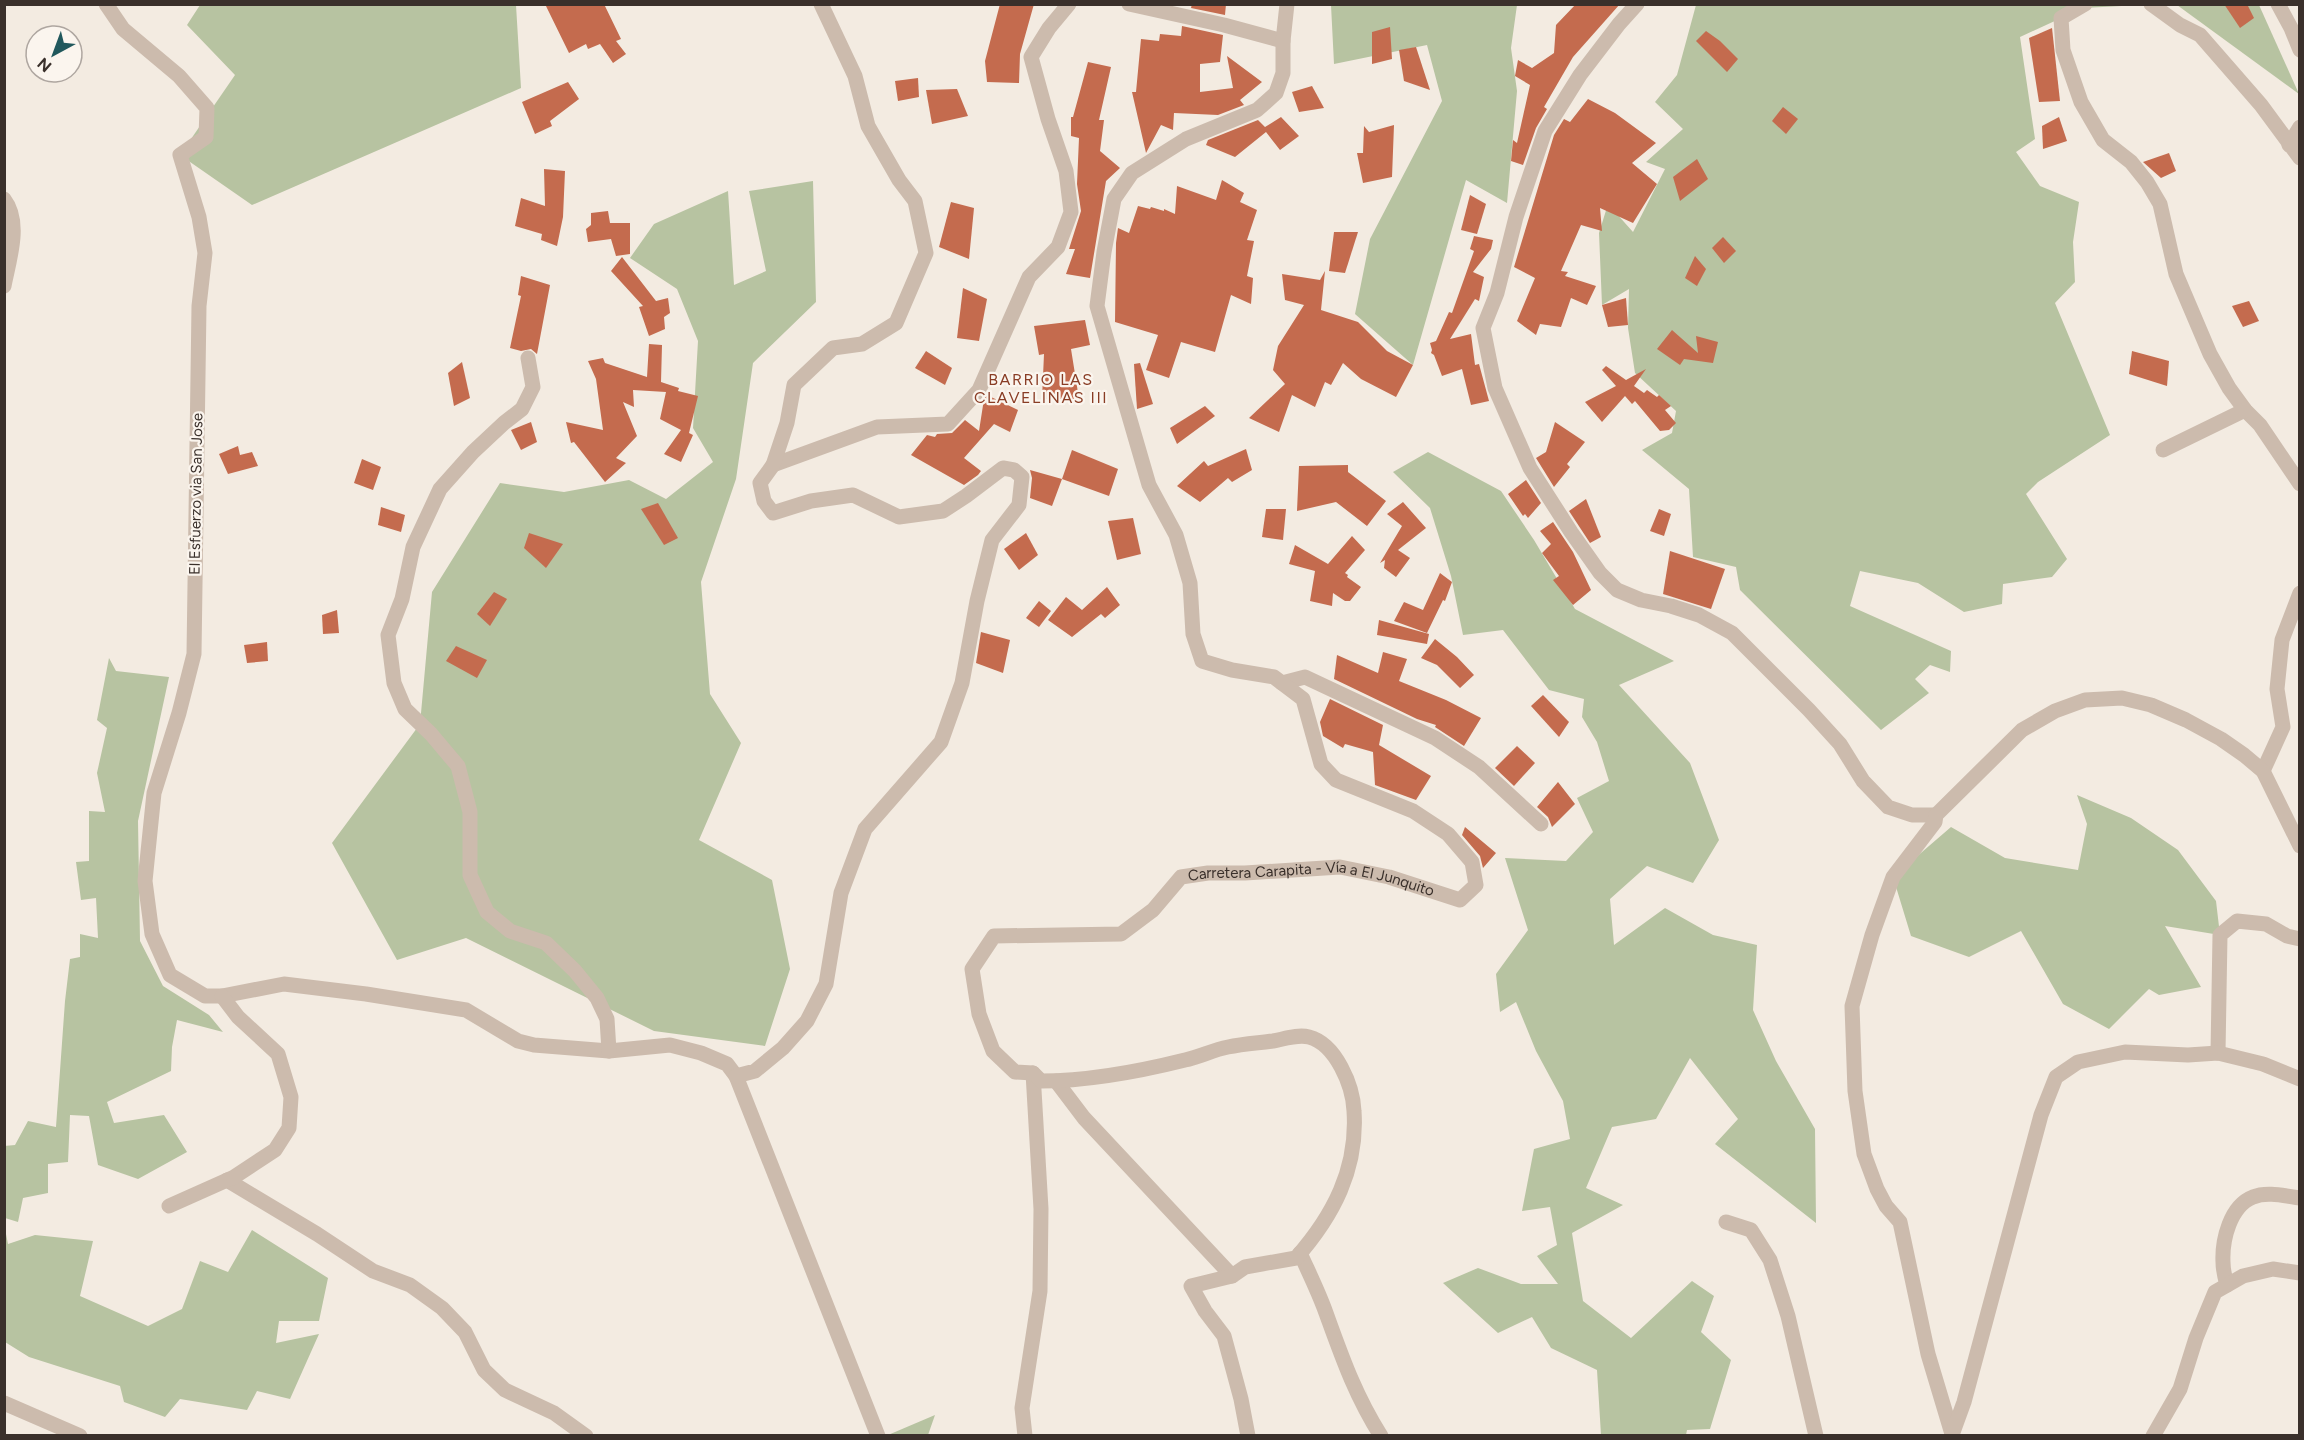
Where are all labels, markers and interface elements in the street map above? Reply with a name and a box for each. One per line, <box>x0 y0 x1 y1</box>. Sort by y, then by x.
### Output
north arrow <box>24 24 84 84</box>
text: N <box>34 54 55 76</box>
district label: BARRIO LAS CLAVELINAS III <box>974 370 1108 407</box>
street label: El Esfuerzo via San Jose <box>186 413 206 575</box>
street label: Carretera Carapita - Vía a El Junquito <box>1187 858 1437 900</box>

